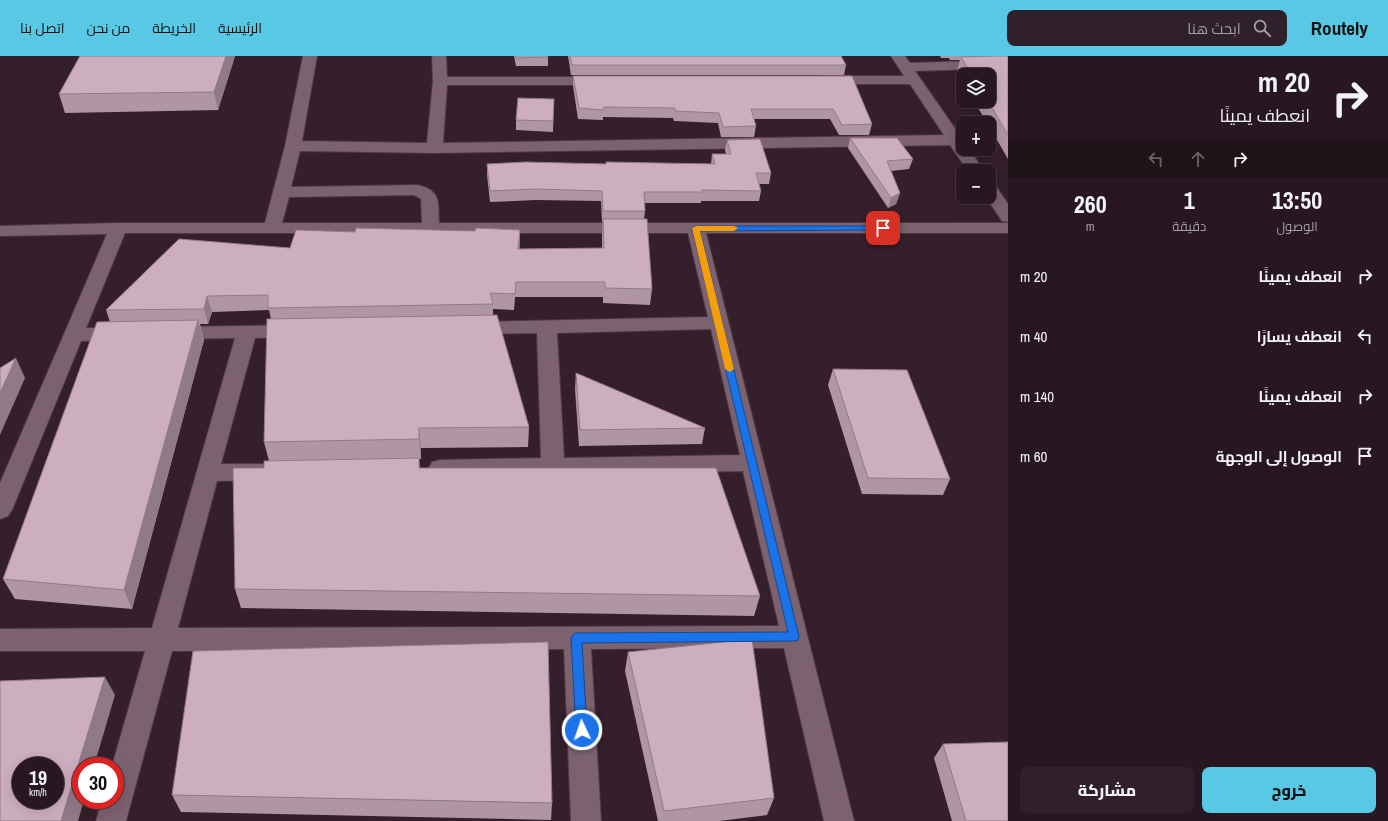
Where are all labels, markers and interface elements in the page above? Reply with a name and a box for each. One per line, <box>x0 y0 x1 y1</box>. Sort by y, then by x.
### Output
search box <box>1007 10 1287 46</box>
text: Routely <box>1311 15 1368 41</box>
icon: search <box>1251 17 1273 39</box>
text: ابحث هنا <box>1187 18 1241 39</box>
text: اتصل بنا <box>20 19 64 37</box>
text: من نحن <box>86 19 130 37</box>
text: الخريطة <box>152 19 196 37</box>
text: الرئيسية <box>218 19 262 37</box>
text: 20 m <box>1258 63 1310 101</box>
map controls <box>956 68 996 204</box>
button: layers <box>956 68 996 108</box>
icon: right <box>1324 72 1376 124</box>
text: انعطف يمينًا <box>1219 103 1310 128</box>
button: + <box>956 116 996 156</box>
icon: left <box>1145 148 1167 170</box>
icon: ahead <box>1187 148 1209 170</box>
icon: right <box>1229 148 1251 170</box>
button: − <box>956 164 996 204</box>
text: 1 <box>1184 184 1195 216</box>
text: 13:50 <box>1272 184 1322 216</box>
text: 260 <box>1074 188 1107 220</box>
pin <box>866 211 900 245</box>
icon: arrive <box>872 217 894 239</box>
text: m <box>1086 218 1095 235</box>
text: دقيقة <box>1172 218 1206 235</box>
text: الوصول <box>1276 218 1318 235</box>
icon: right <box>1354 265 1376 287</box>
text: 20 m <box>1020 266 1047 287</box>
text: انعطف يمينًا <box>1259 266 1342 287</box>
icon: left <box>1354 325 1376 347</box>
text: 40 m <box>1020 326 1047 347</box>
text: انعطف يسارًا <box>1257 326 1342 347</box>
icon: right <box>1354 385 1376 407</box>
text: 140 m <box>1020 386 1054 407</box>
text: انعطف يمينًا <box>1259 386 1342 407</box>
icon: arrive <box>1354 445 1376 467</box>
text: 60 m <box>1020 446 1047 467</box>
text: الوصول إلى الوجهة <box>1216 446 1342 467</box>
position arrow <box>561 709 603 751</box>
speed limit sign: 30 <box>72 757 124 809</box>
text: 19 <box>29 764 47 791</box>
button: مشاركة <box>1020 767 1194 813</box>
button: خروج <box>1202 767 1376 813</box>
text: km/h <box>29 786 47 799</box>

